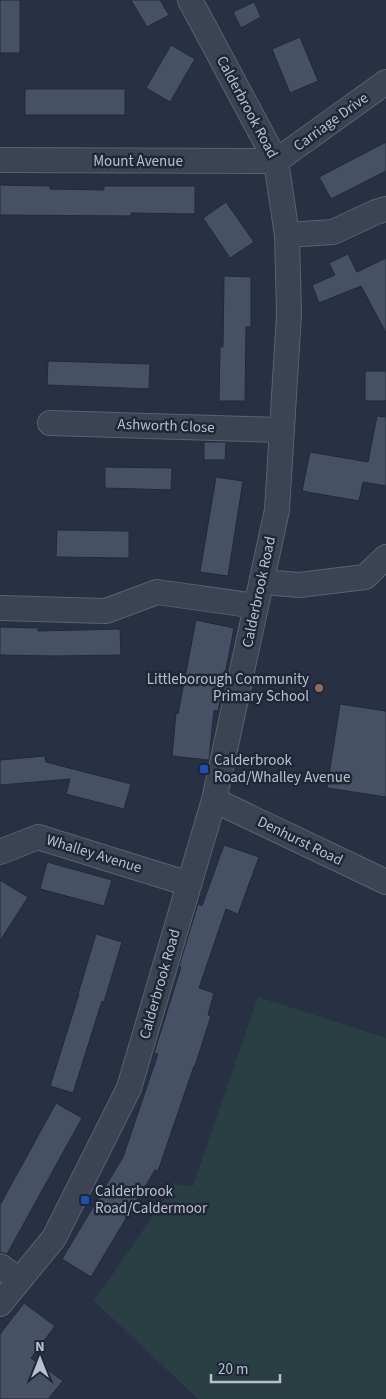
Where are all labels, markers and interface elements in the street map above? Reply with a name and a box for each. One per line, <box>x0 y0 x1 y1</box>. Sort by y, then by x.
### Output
street label: Calderbrook Road <box>211 52 283 162</box>
street label: Carriage Drive <box>289 88 373 156</box>
street label: Mount Avenue <box>93 151 183 172</box>
street label: Ashworth Close <box>117 414 215 438</box>
street label: Calderbrook Road <box>237 534 281 650</box>
place label: Littleborough Community Primary School <box>147 669 309 707</box>
marker: Littleborough Community Primary School <box>313 682 325 694</box>
place label: Calderbrook Road/Whalley Avenue <box>214 750 350 788</box>
marker: Calderbrook Road/Whalley Avenue <box>198 763 210 775</box>
street label: Denhurst Road <box>254 811 346 871</box>
street label: Whalley Avenue <box>44 829 144 879</box>
street label: Calderbrook Road <box>134 927 186 1041</box>
place label: Calderbrook Road/Caldermoor <box>95 1181 208 1219</box>
marker: Calderbrook Road/Caldermoor <box>79 1194 91 1206</box>
north arrow <box>15 1334 65 1384</box>
text: N <box>35 1337 45 1357</box>
scale bar <box>211 1352 280 1384</box>
text: 20 m <box>218 1359 248 1380</box>

